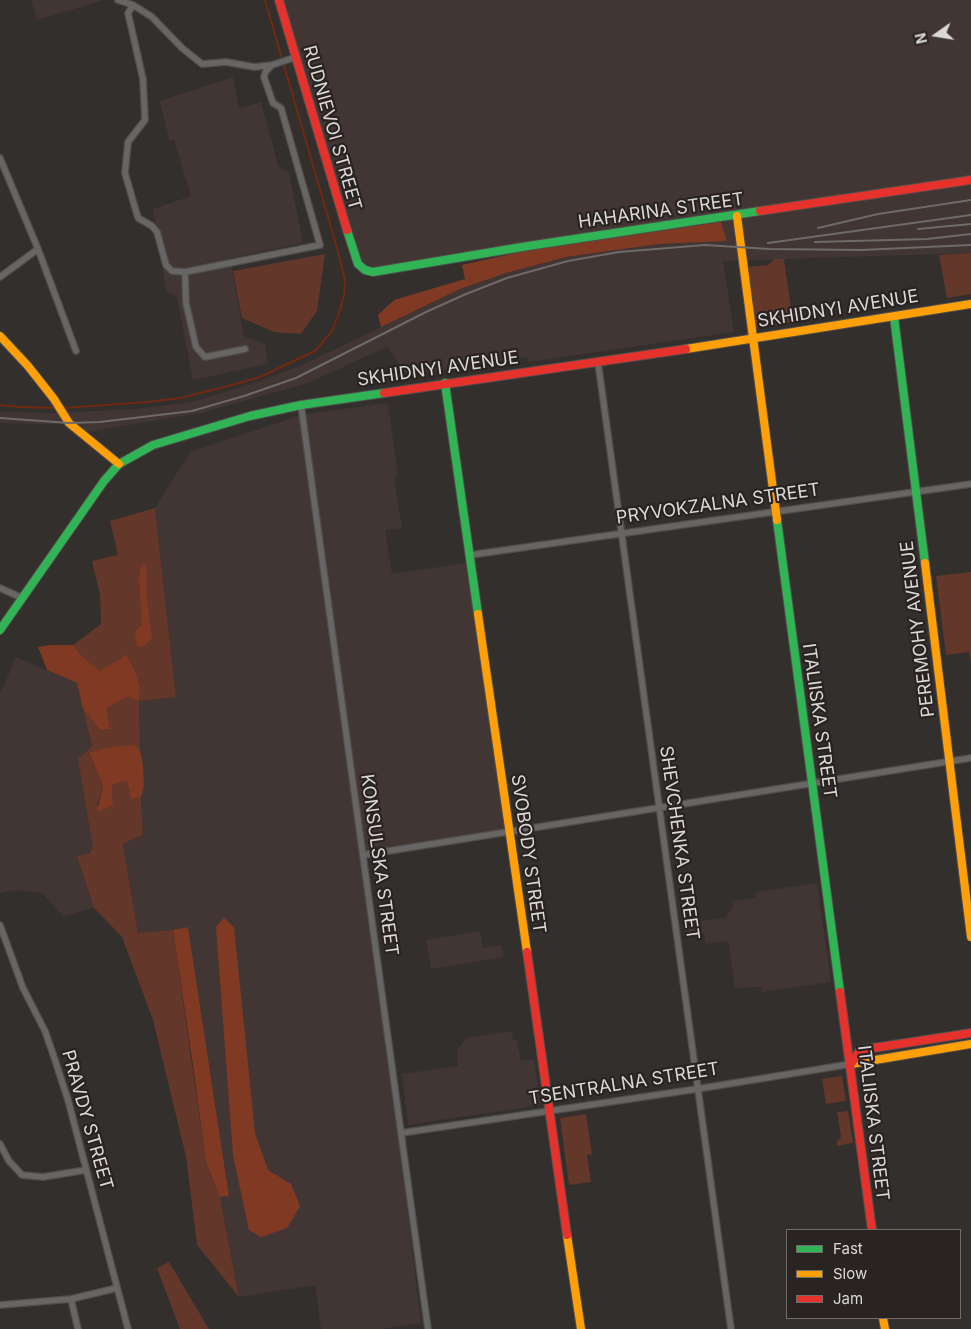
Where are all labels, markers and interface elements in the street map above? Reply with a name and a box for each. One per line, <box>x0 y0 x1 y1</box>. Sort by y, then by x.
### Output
north arrow <box>911 10 961 60</box>
text: N <box>911 31 930 46</box>
street label: RUDNIEVOI STREET <box>298 43 366 213</box>
street label: HAHARINA STREET <box>577 189 745 233</box>
street label: SKHIDNYI AVENUE <box>756 286 920 332</box>
street label: SKHIDNYI AVENUE <box>356 347 520 391</box>
street label: PRYVOKZALNA STREET <box>615 479 821 529</box>
street label: PEREMOHY AVENUE <box>896 540 940 718</box>
street label: ITALIISKA STREET <box>797 642 841 800</box>
street label: SHEVCHENKA STREET <box>655 744 703 942</box>
street label: KONSULSKA STREET <box>356 773 402 957</box>
street label: SVOBODY STREET <box>506 773 550 935</box>
street label: ITALIISKA STREET <box>853 1044 893 1202</box>
street label: PRAVDY STREET <box>57 1048 117 1192</box>
street label: TSENTRALNA STREET <box>527 1058 721 1110</box>
legend <box>786 1229 961 1319</box>
text: Fast <box>833 1239 863 1258</box>
text: Slow <box>833 1264 867 1283</box>
text: Jam <box>833 1289 863 1308</box>

